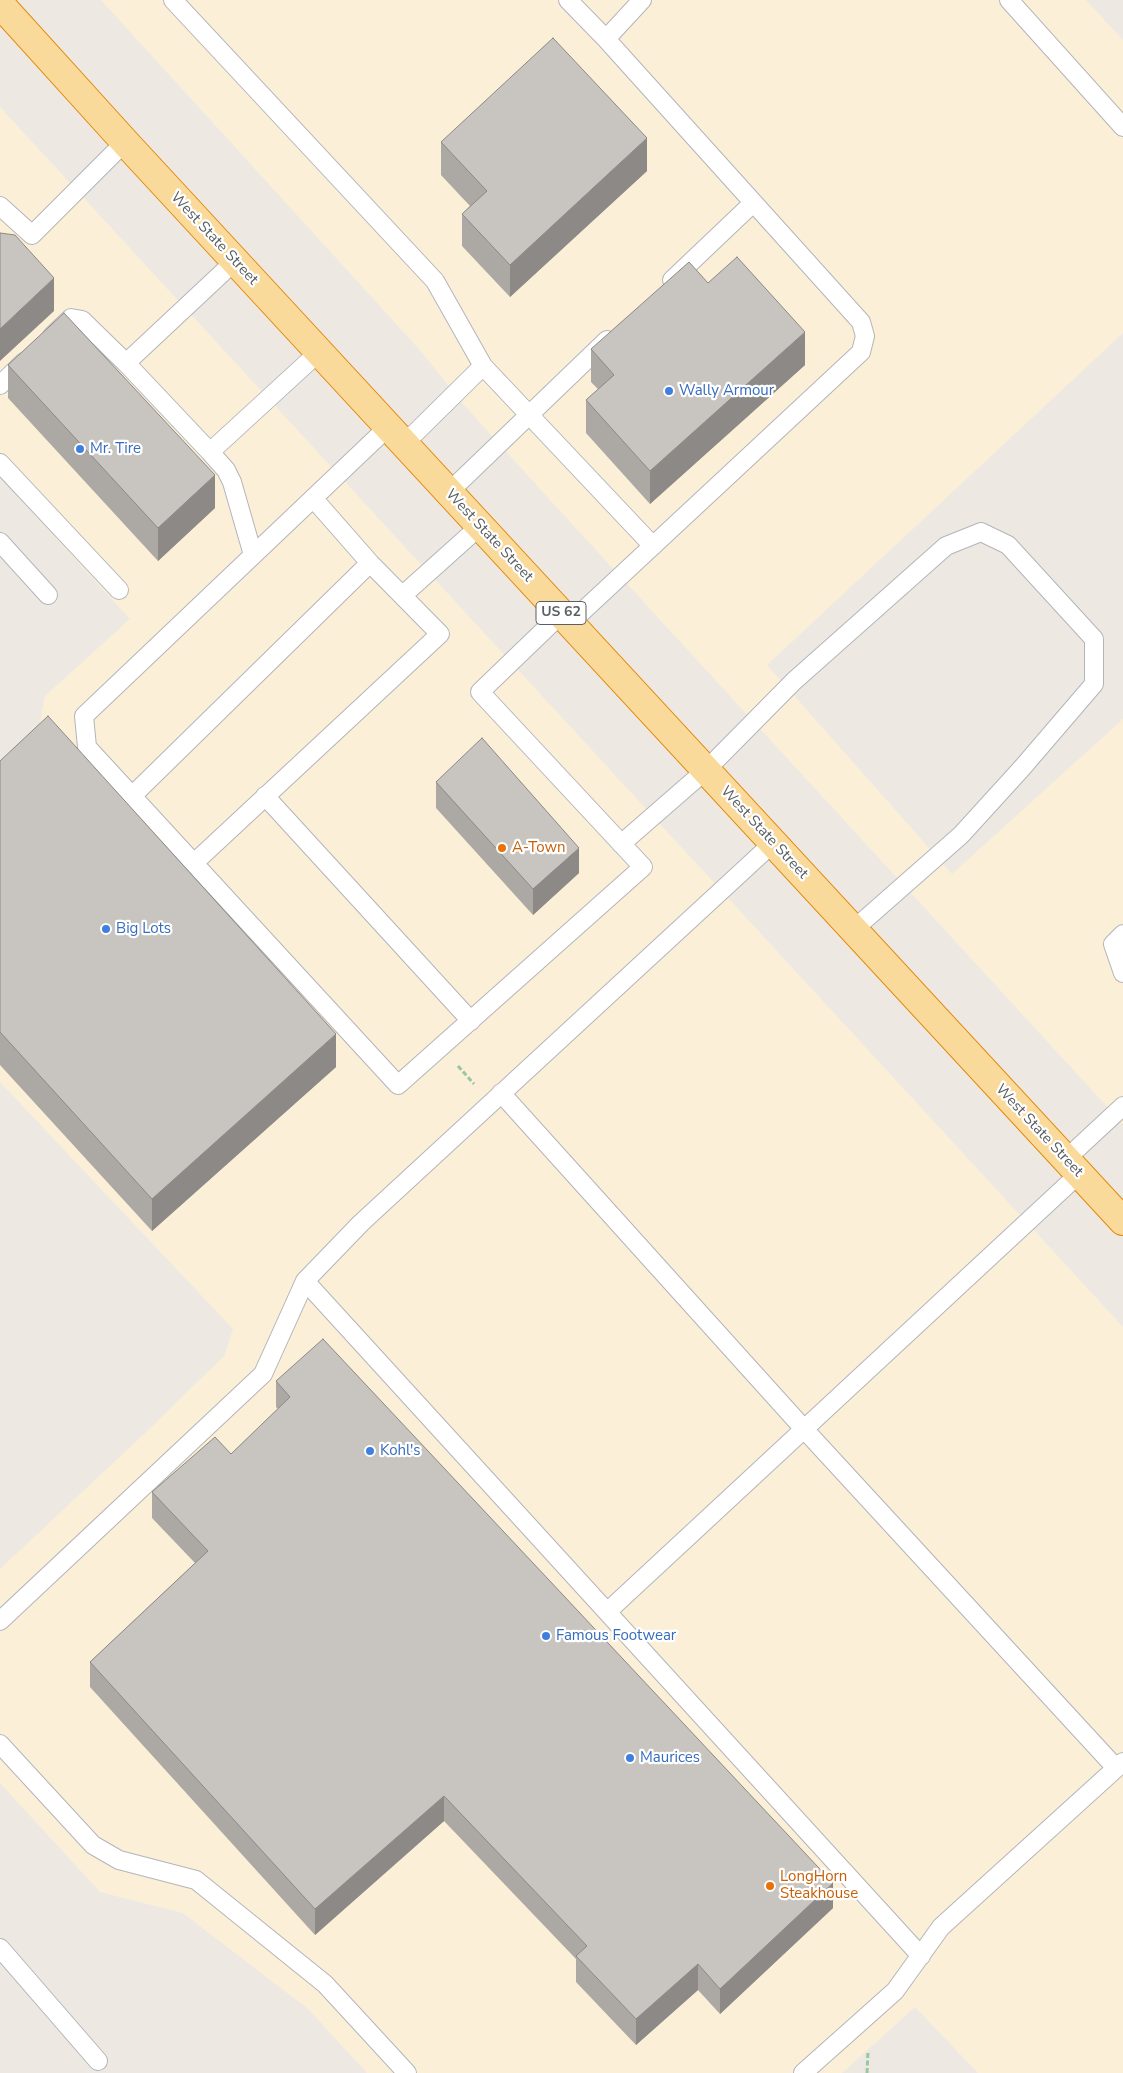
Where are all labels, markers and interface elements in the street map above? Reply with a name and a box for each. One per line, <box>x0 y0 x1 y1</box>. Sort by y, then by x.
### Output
street label: West State Street <box>166 189 262 289</box>
place label: Wally Armour <box>679 382 774 400</box>
marker: Wally Armour <box>663 385 675 397</box>
place label: Mr. Tire <box>90 440 141 458</box>
marker: Mr. Tire <box>74 443 86 455</box>
street label: West State Street <box>441 486 537 586</box>
road number: US 62 <box>536 602 586 624</box>
street label: West State Street <box>716 783 812 883</box>
place label: A-Town <box>512 839 566 857</box>
marker: A-Town <box>496 842 508 854</box>
place label: Big Lots <box>116 920 171 938</box>
marker: Big Lots <box>100 923 112 935</box>
street label: West State Street <box>991 1081 1087 1181</box>
place label: Kohl's <box>380 1442 420 1460</box>
marker: Kohl's <box>364 1445 376 1457</box>
place label: Famous Footwear <box>556 1627 676 1645</box>
marker: Famous Footwear <box>540 1630 552 1642</box>
place label: Maurices <box>640 1749 700 1767</box>
marker: Maurices <box>624 1752 636 1764</box>
place label: LongHorn Steakhouse <box>780 1868 858 1903</box>
marker: LongHorn Steakhouse <box>764 1880 776 1892</box>

